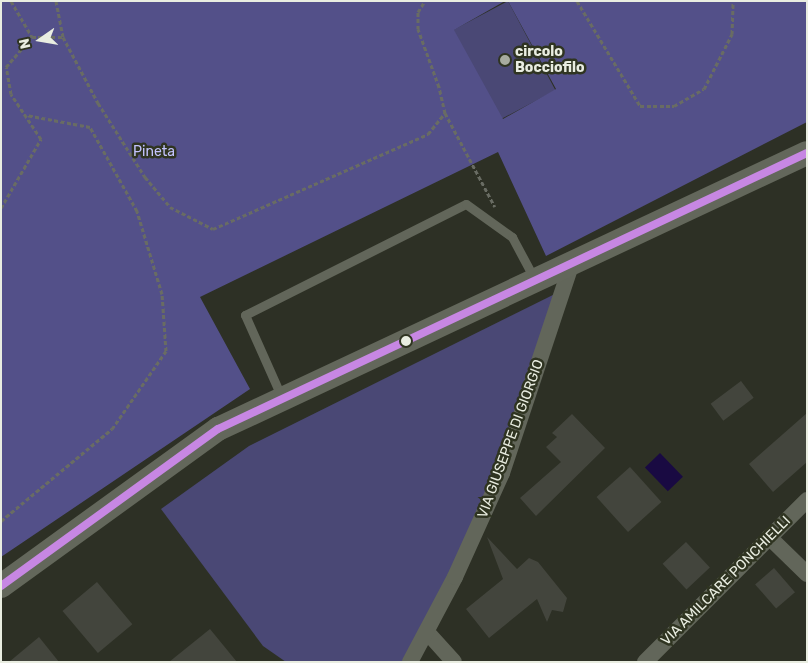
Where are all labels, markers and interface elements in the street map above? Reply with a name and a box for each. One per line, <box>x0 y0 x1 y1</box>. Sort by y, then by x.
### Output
north arrow <box>15 15 65 65</box>
text: N <box>15 37 34 50</box>
place label: circolo Bocciofilo <box>515 44 584 76</box>
marker: circolo Bocciofilo <box>499 54 511 66</box>
park label: Pineta <box>133 144 175 160</box>
unlabelled marker <box>401 336 411 346</box>
street label: VIA GIUSEPPE DI GIORGIO <box>474 357 548 521</box>
street label: VIA AMILCARE PONCHIELLI <box>657 512 795 650</box>

